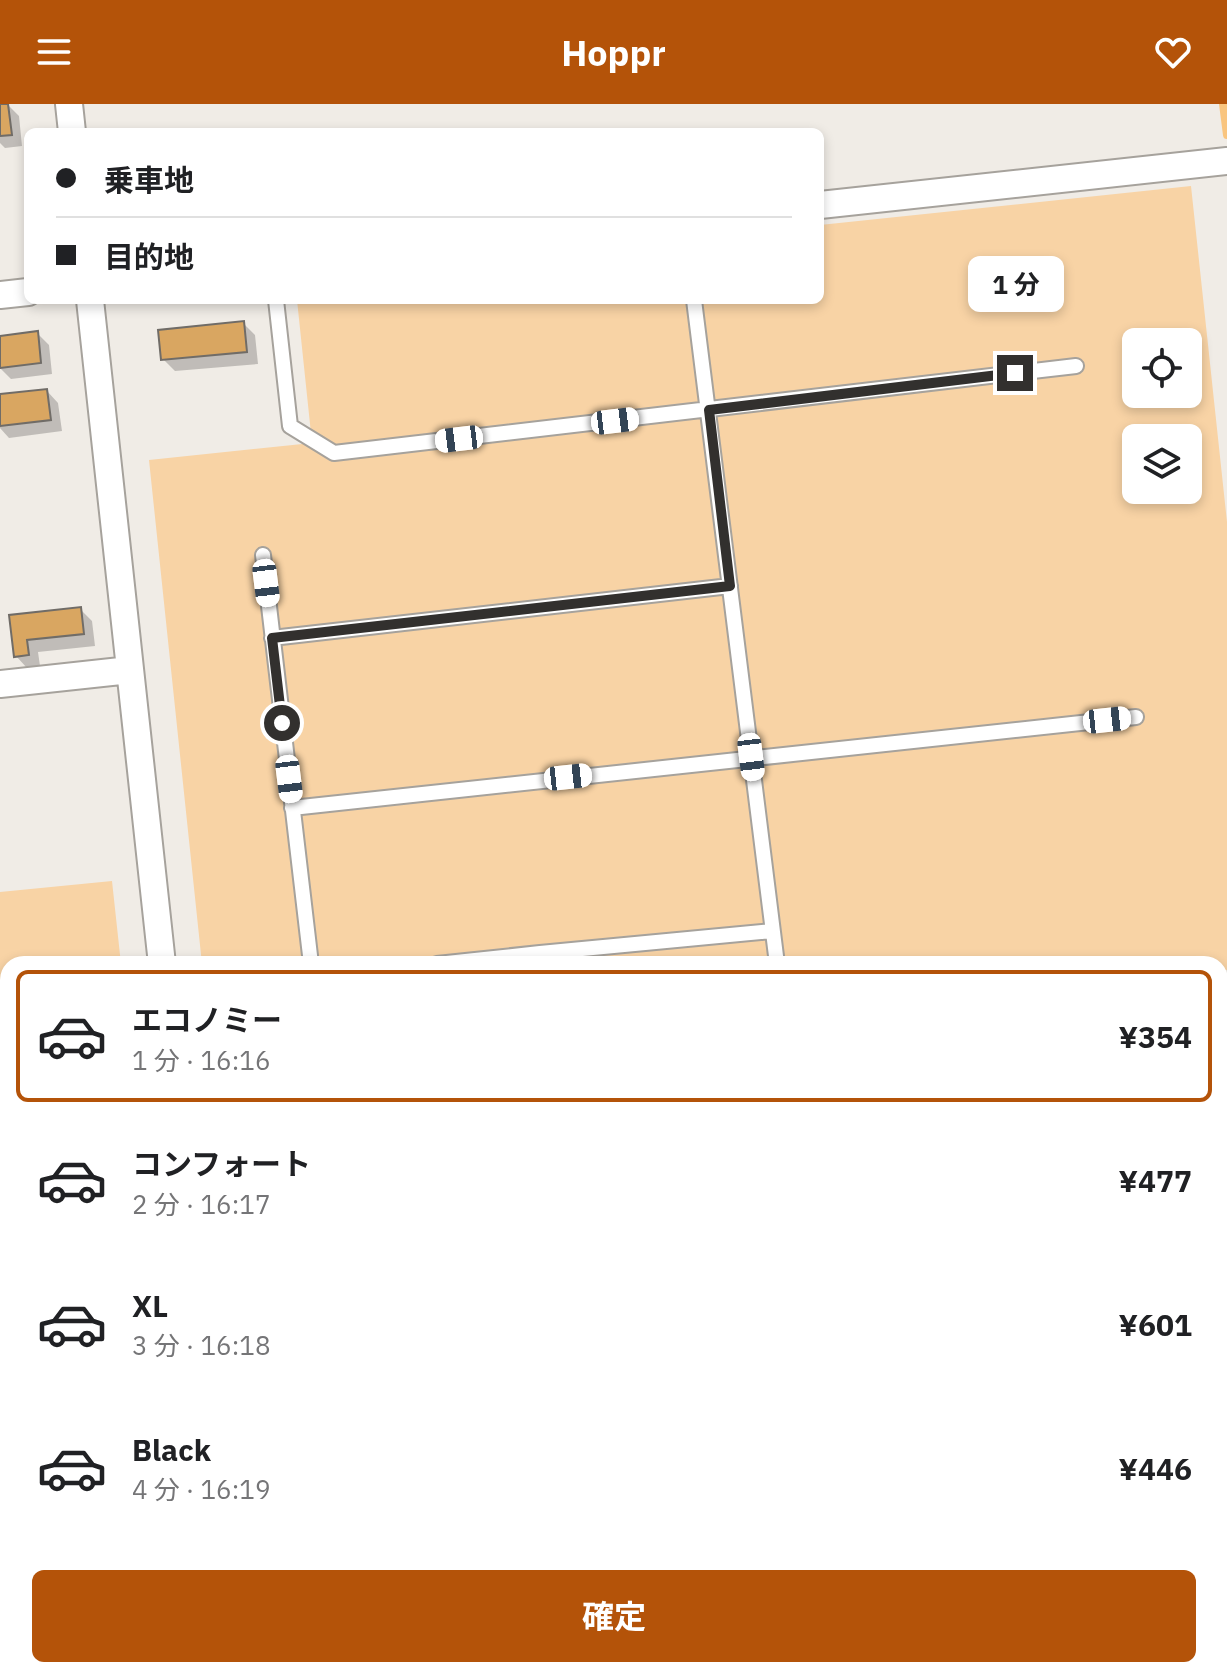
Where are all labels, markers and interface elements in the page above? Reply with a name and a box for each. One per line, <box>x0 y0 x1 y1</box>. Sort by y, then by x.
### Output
text: Hoppr <box>561 29 666 76</box>
icon: menu <box>32 30 76 74</box>
icon: heart <box>1151 30 1195 74</box>
text: 乗車地 <box>104 160 194 199</box>
text: 目的地 <box>104 237 194 276</box>
callout: 1 分 <box>967 257 1063 313</box>
text: 1 分 <box>992 267 1040 301</box>
map controls <box>1122 328 1202 504</box>
button: locate <box>1122 328 1202 408</box>
route end <box>997 355 1033 391</box>
car <box>590 406 640 436</box>
car <box>434 424 484 454</box>
button: layers <box>1122 424 1202 504</box>
car <box>251 558 281 608</box>
route start <box>264 705 300 741</box>
car <box>1082 706 1132 734</box>
car <box>736 732 766 782</box>
car <box>274 754 304 804</box>
car <box>543 763 593 791</box>
icon: car <box>36 1000 108 1072</box>
text: エコノミー <box>132 1000 282 1039</box>
text: ¥354 <box>1119 1017 1192 1056</box>
text: 1 分 · 16:16 <box>132 1043 270 1077</box>
icon: car <box>36 1144 108 1216</box>
text: コンフォート <box>132 1144 311 1183</box>
text: ¥477 <box>1119 1161 1192 1200</box>
text: 2 分 · 16:17 <box>132 1187 270 1221</box>
text: XL <box>132 1286 168 1325</box>
icon: car <box>36 1288 108 1360</box>
text: ¥601 <box>1119 1305 1192 1344</box>
text: 3 分 · 16:18 <box>132 1328 270 1362</box>
text: Black <box>132 1430 211 1469</box>
icon: car <box>36 1432 108 1504</box>
text: ¥446 <box>1119 1449 1192 1488</box>
text: 4 分 · 16:19 <box>132 1472 270 1506</box>
button: 確定 <box>32 1570 1196 1662</box>

